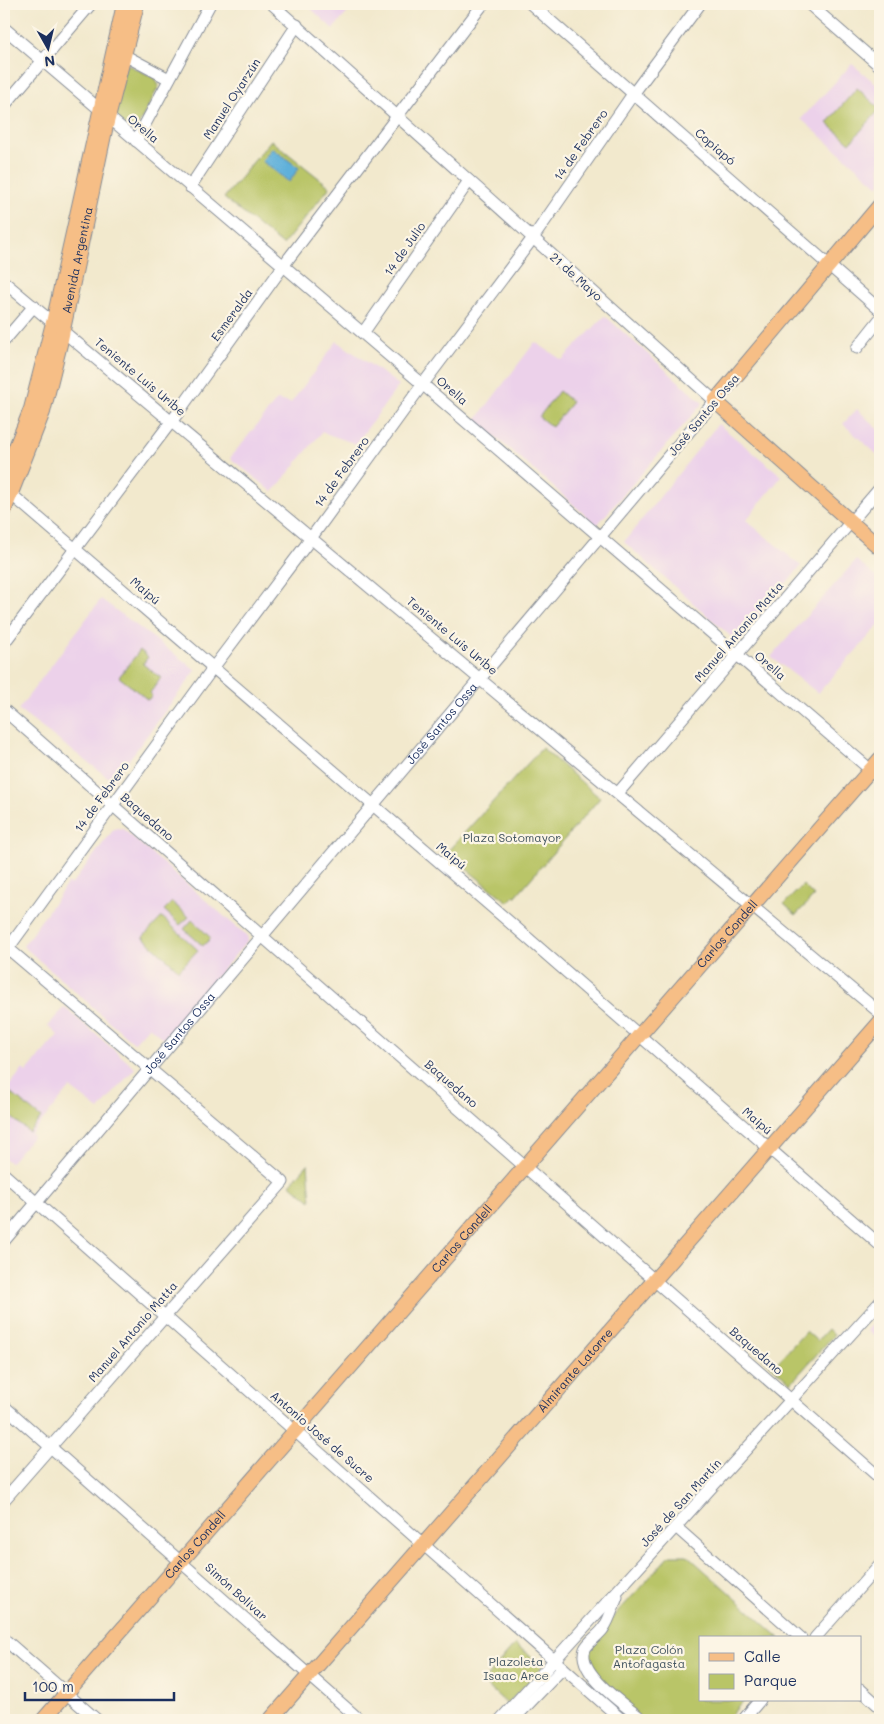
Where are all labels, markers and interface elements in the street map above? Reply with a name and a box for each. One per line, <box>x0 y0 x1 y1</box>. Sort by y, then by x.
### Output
north arrow <box>22 22 72 72</box>
text: N <box>43 51 56 72</box>
street label: Manuel Oyarzún <box>199 55 263 142</box>
street label: 14 de Febrero <box>550 106 611 183</box>
street label: Orella <box>125 110 163 146</box>
street label: Copiapó <box>692 124 739 168</box>
street label: Avenida Argentina <box>58 205 96 315</box>
street label: 14 de Julio <box>380 218 429 278</box>
street label: 21 de Mayo <box>547 249 606 304</box>
street label: Esmeralda <box>207 285 256 344</box>
street label: Teniente Luis Uribe <box>92 333 189 419</box>
street label: José Santos Ossa <box>664 370 742 459</box>
street label: Orella <box>434 372 472 408</box>
street label: 14 de Febrero <box>310 433 372 510</box>
street label: Maipú <box>127 573 164 608</box>
street label: Manuel Antonio Matta <box>690 578 786 685</box>
street label: Teniente Luis Uribe <box>404 592 501 678</box>
street label: Orella <box>752 647 790 683</box>
street label: José Santos Ossa <box>402 679 480 767</box>
street label: 14 de Febrero <box>70 758 132 835</box>
street label: Baquedano <box>118 789 178 844</box>
park label: Plaza Sotomayor <box>463 829 561 845</box>
street label: Maipú <box>433 838 470 873</box>
street label: Carlos Condell <box>693 896 761 971</box>
street label: José Santos Ossa <box>140 988 218 1077</box>
street label: Baquedano <box>422 1056 482 1111</box>
street label: Maipú <box>739 1103 776 1138</box>
street label: Carlos Condell <box>427 1201 495 1276</box>
street label: Manuel Antonio Matta <box>84 1278 180 1385</box>
street label: Baquedano <box>727 1323 787 1378</box>
street label: Almirante Latorre <box>533 1324 616 1416</box>
street label: Antonio José de Sucre <box>268 1387 378 1486</box>
street label: José de San Martín <box>636 1455 724 1550</box>
street label: Carlos Condell <box>161 1507 229 1582</box>
street label: Simón Bolívar <box>202 1559 271 1624</box>
legend <box>699 1636 862 1702</box>
park label: Plaza Colón Antofagasta <box>613 1641 685 1671</box>
text: Calle <box>744 1646 781 1666</box>
park label: Plazoleta Isaac Arce <box>483 1653 549 1683</box>
scale bar <box>25 1669 174 1701</box>
text: Parque <box>744 1670 797 1690</box>
text: 100 m <box>32 1676 74 1696</box>

